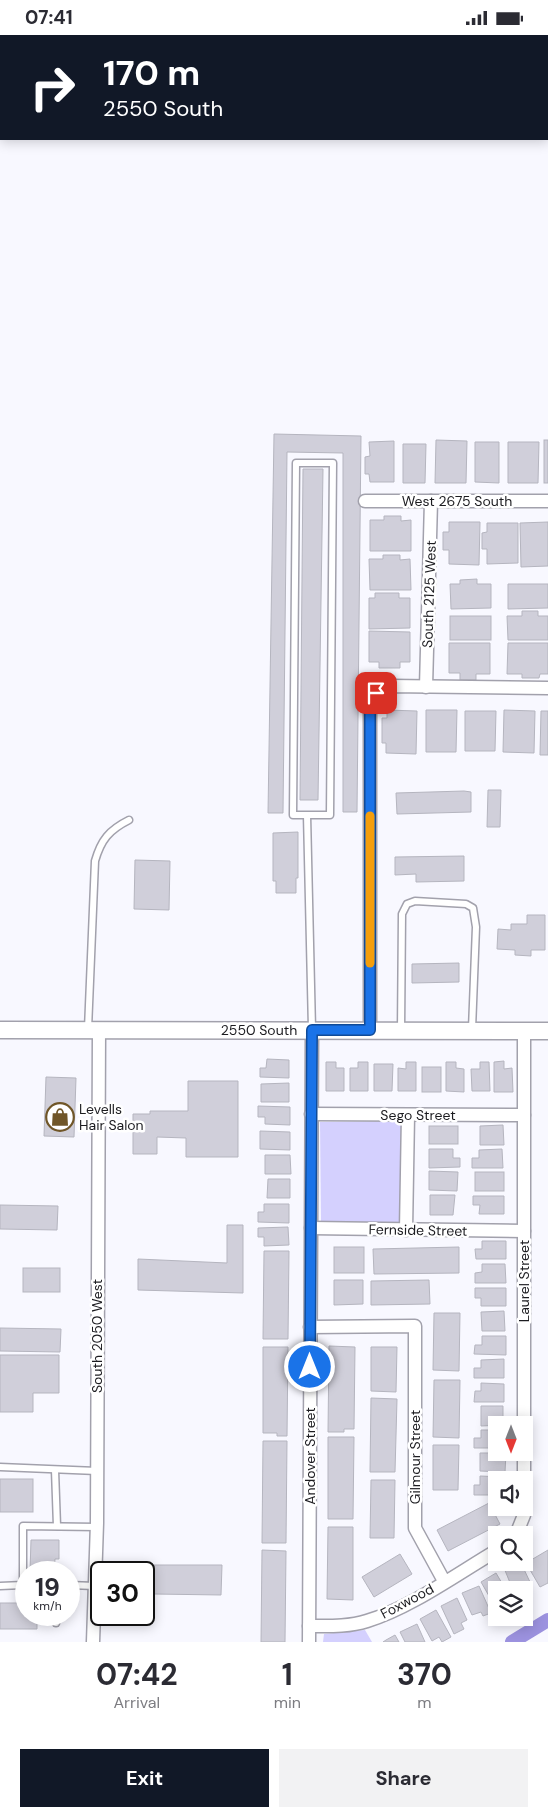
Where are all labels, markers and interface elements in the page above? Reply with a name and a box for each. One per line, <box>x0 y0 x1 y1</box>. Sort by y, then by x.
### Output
text: 07:41 <box>25 5 73 30</box>
text: 170 m <box>103 50 200 96</box>
icon: right <box>20 55 85 120</box>
text: 2550 South <box>103 94 223 123</box>
street label: West 2675 South <box>402 492 512 510</box>
street label: South 2125 West <box>418 540 440 648</box>
pin <box>355 672 397 714</box>
icon: arrive <box>362 679 390 707</box>
street label: 2550 South <box>221 1021 297 1039</box>
place label: Levells Hair Salon <box>79 1100 144 1134</box>
shop icon: Levells Hair Salon <box>45 1102 75 1132</box>
street label: Sego Street <box>380 1106 456 1124</box>
street label: Fernside Street <box>368 1220 468 1240</box>
street label: Laurel Street <box>515 1240 533 1322</box>
street label: South 2050 West <box>88 1279 106 1393</box>
position arrow <box>283 1340 335 1392</box>
street label: Andover Street <box>301 1407 319 1505</box>
street label: Gilmour Street <box>406 1410 424 1504</box>
north arrow <box>488 1416 532 1461</box>
map controls <box>488 1416 533 1626</box>
button: sound <box>488 1471 533 1516</box>
button: search <box>488 1526 533 1571</box>
speed limit sign: 30 <box>90 1561 155 1626</box>
text: 19 <box>35 1571 60 1604</box>
street label: Foxwood <box>377 1579 437 1623</box>
button: layers <box>488 1581 533 1626</box>
text: km/h <box>33 1598 62 1614</box>
text: 07:42 <box>96 1655 178 1694</box>
text: 1 <box>282 1655 293 1694</box>
text: 370 <box>397 1655 452 1694</box>
text: Arrival <box>114 1692 160 1713</box>
text: min <box>274 1692 301 1713</box>
text: m <box>417 1692 432 1713</box>
button: Exit <box>20 1749 269 1807</box>
button: Share <box>279 1749 528 1807</box>

